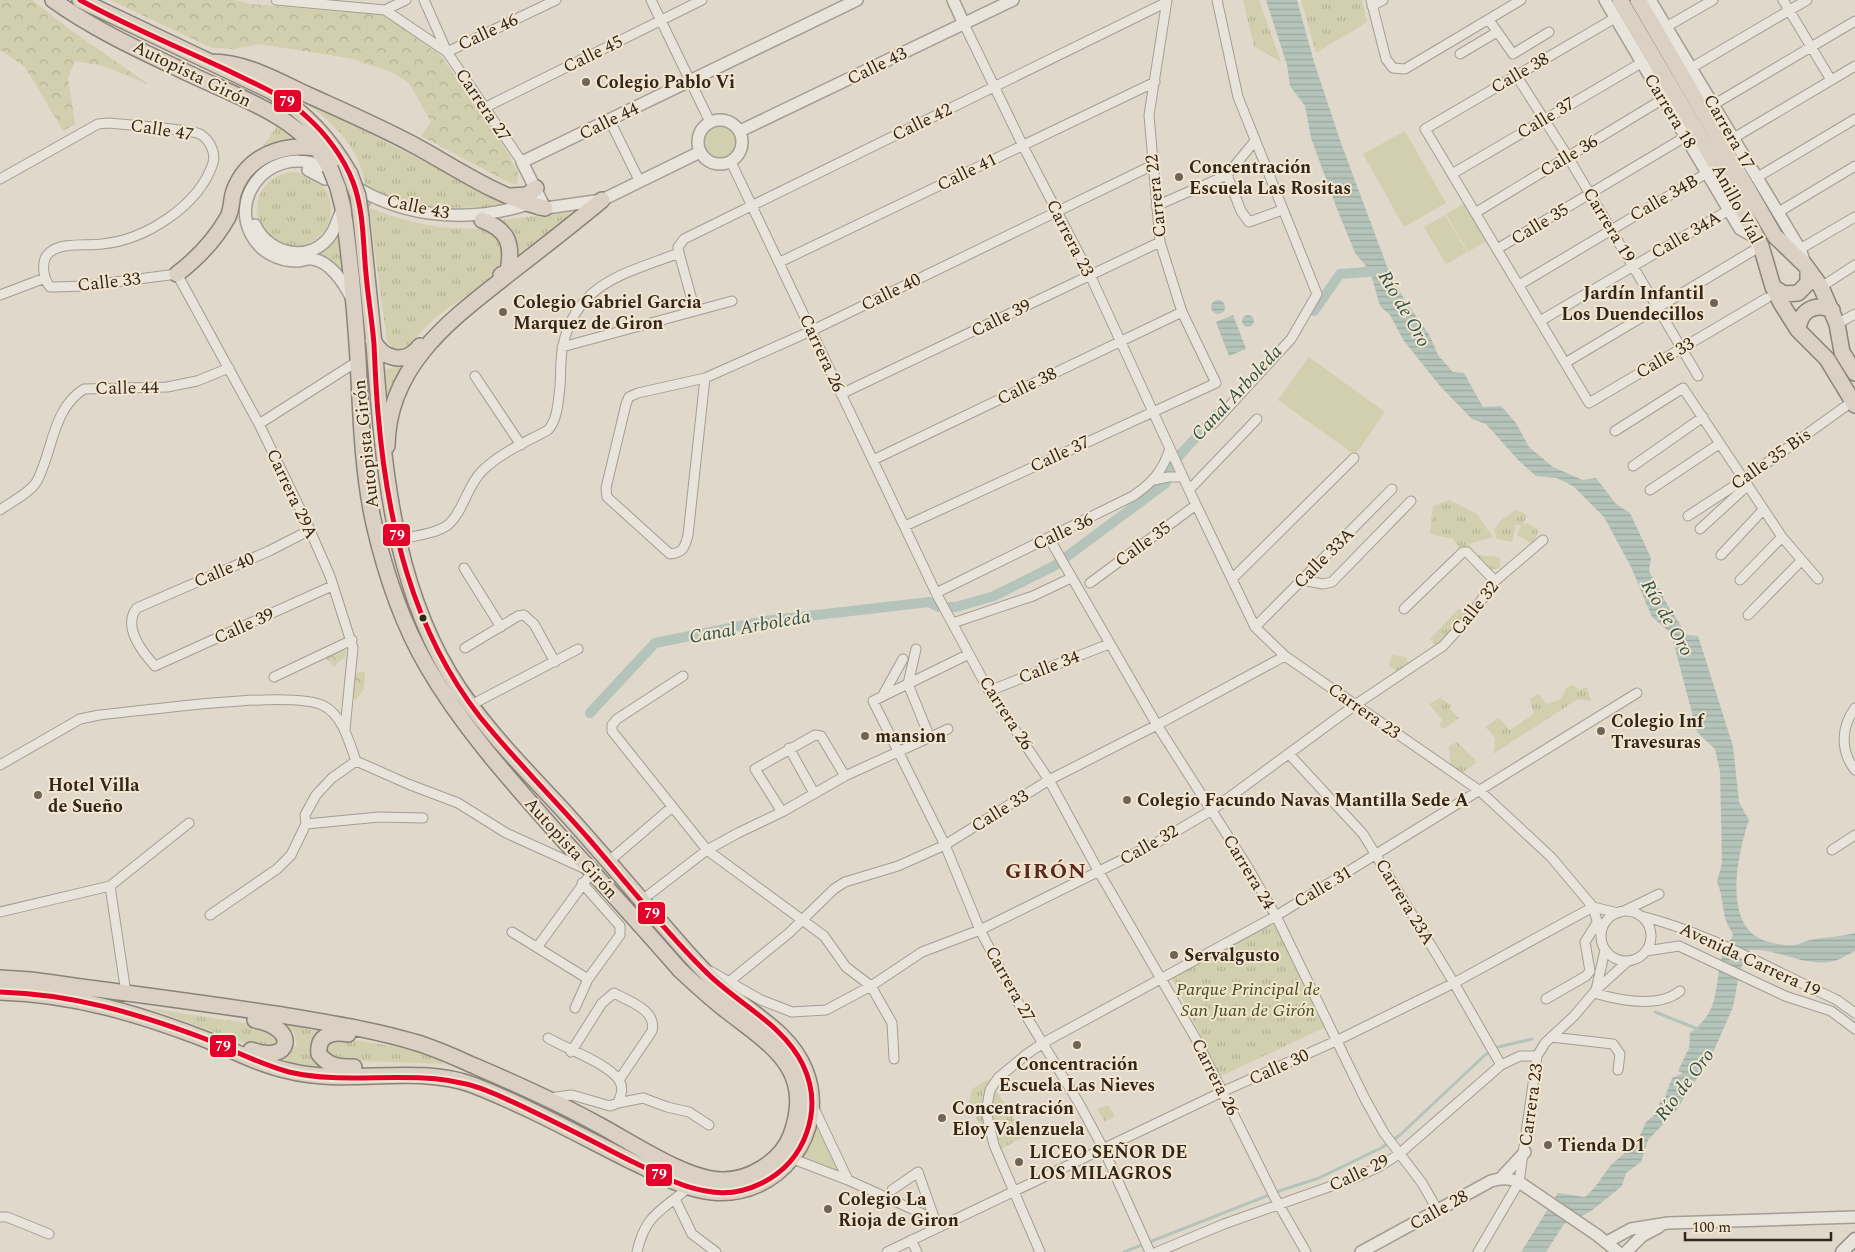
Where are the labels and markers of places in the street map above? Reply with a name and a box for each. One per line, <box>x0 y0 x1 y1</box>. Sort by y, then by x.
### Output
place label: Colegio Pablo Vi <box>596 69 735 96</box>
marker: Colegio Pablo Vi <box>580 76 592 88</box>
place label: Concentración Escuela Las Rositas <box>1189 154 1351 202</box>
marker: Concentración Escuela Las Rositas <box>1173 171 1185 183</box>
place label: Jardín Infantil Los Duendecillos <box>1561 280 1704 328</box>
place label: Colegio Gabriel Garcia Marquez de Giron <box>513 289 702 337</box>
marker: Jardín Infantil Los Duendecillos <box>1708 297 1720 309</box>
marker: Colegio Gabriel Garcia Marquez de Giron <box>497 306 509 318</box>
unlabelled marker <box>418 613 428 623</box>
place label: Colegio Inf Travesuras <box>1611 708 1705 756</box>
place label: mansion <box>875 723 946 750</box>
marker: Colegio Inf Travesuras <box>1595 725 1607 737</box>
marker: mansion <box>859 730 871 742</box>
place label: Hotel Villa de Sueño <box>48 772 140 820</box>
place label: Colegio Facundo Navas Mantilla Sede A <box>1137 787 1469 814</box>
marker: Hotel Villa de Sueño <box>32 789 44 801</box>
marker: Colegio Facundo Navas Mantilla Sede A <box>1121 794 1133 806</box>
place label: Servalgusto <box>1184 942 1280 969</box>
marker: Servalgusto <box>1168 949 1180 961</box>
marker: Concentración Escuela Las Nieves <box>1071 1039 1083 1051</box>
place label: Concentración Escuela Las Nieves <box>999 1051 1155 1099</box>
place label: Concentración Eloy Valenzuela <box>952 1095 1085 1143</box>
marker: Concentración Eloy Valenzuela <box>936 1112 948 1124</box>
place label: Tienda D1 <box>1558 1132 1645 1159</box>
place label: LICEO SEÑOR DE LOS MILAGROS <box>1029 1139 1188 1187</box>
marker: Tienda D1 <box>1542 1139 1554 1151</box>
marker: LICEO SEÑOR DE LOS MILAGROS <box>1013 1156 1025 1168</box>
place label: Colegio La Rioja de Giron <box>838 1186 959 1234</box>
marker: Colegio La Rioja de Giron <box>822 1203 834 1215</box>

